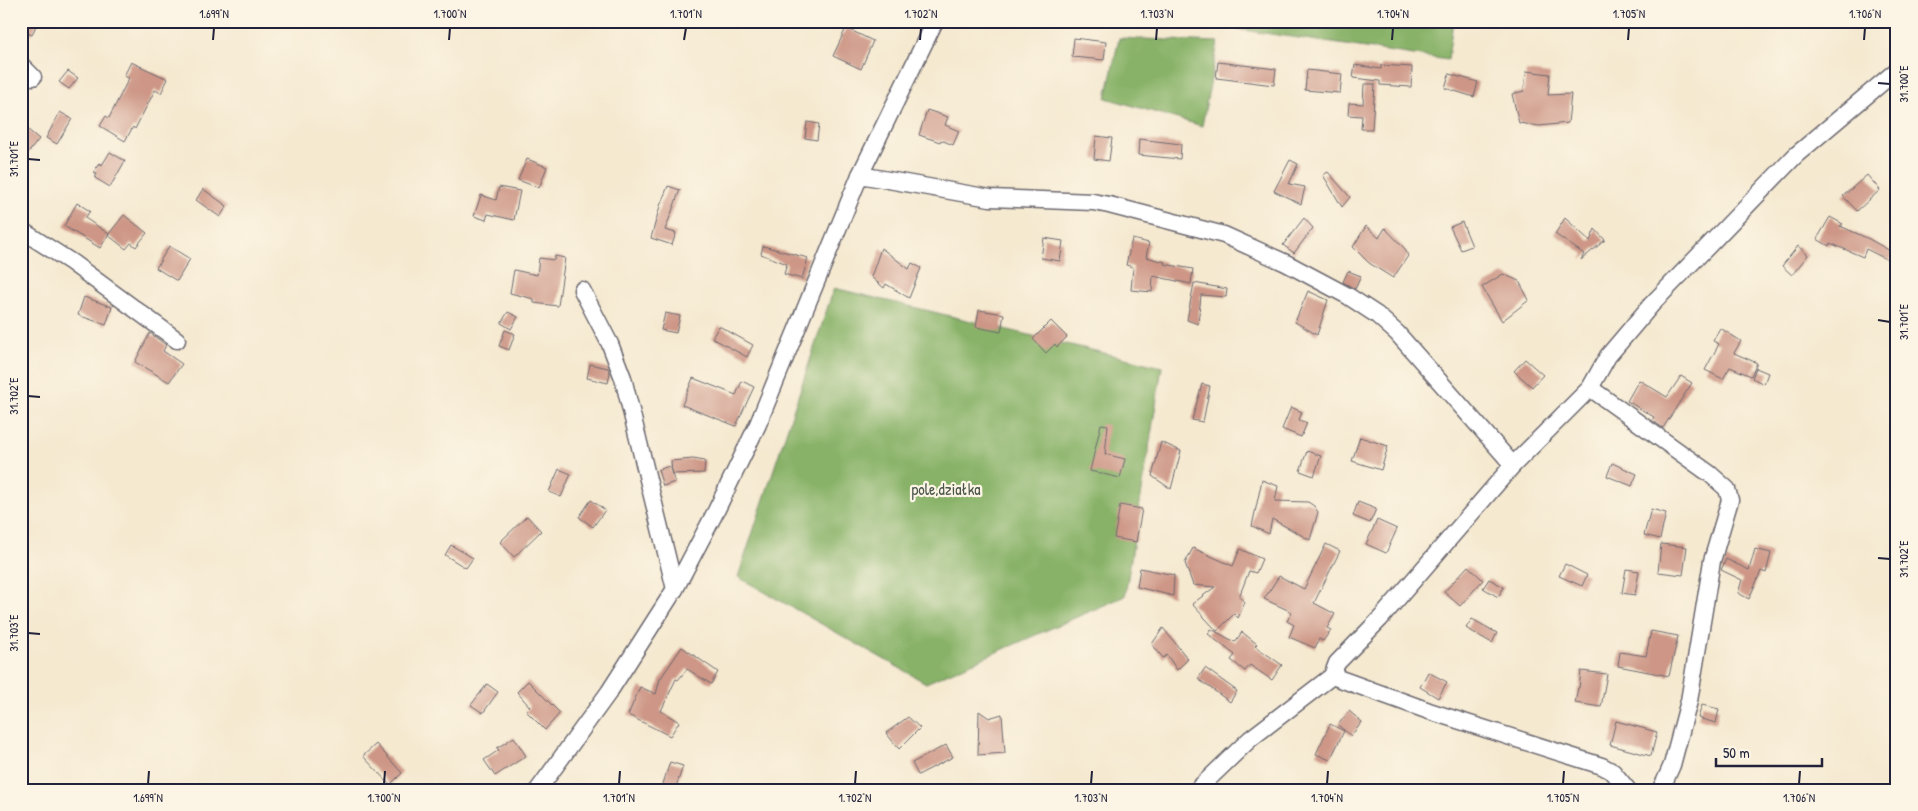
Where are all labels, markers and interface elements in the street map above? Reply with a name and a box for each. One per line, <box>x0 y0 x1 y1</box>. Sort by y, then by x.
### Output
text: 1.699°N <box>199 5 229 22</box>
text: 1.700°N <box>434 5 466 22</box>
text: 1.701°N <box>670 5 702 22</box>
text: 1.702°N <box>904 5 938 22</box>
text: 1.703°N <box>1141 5 1173 22</box>
text: 1.704°N <box>1377 5 1409 22</box>
text: 1.705°N <box>1613 5 1645 22</box>
text: 1.706°N <box>1849 5 1881 22</box>
text: 31.700°E <box>1895 65 1912 103</box>
text: 31.701°E <box>5 140 22 177</box>
text: 31.701°E <box>1895 303 1912 340</box>
text: 31.702°E <box>5 377 22 415</box>
park label: pole,działka <box>911 478 981 500</box>
text: 31.702°E <box>1895 540 1912 578</box>
text: 31.703°E <box>5 614 22 652</box>
scale bar <box>1716 736 1822 768</box>
text: 50 m <box>1723 742 1750 763</box>
text: 1.699°N <box>133 789 163 806</box>
text: 1.700°N <box>368 789 400 806</box>
text: 1.701°N <box>603 789 635 806</box>
text: 1.702°N <box>838 789 872 806</box>
text: 1.703°N <box>1075 789 1107 806</box>
text: 1.704°N <box>1311 789 1343 806</box>
text: 1.705°N <box>1547 789 1579 806</box>
text: 1.706°N <box>1783 789 1815 806</box>

